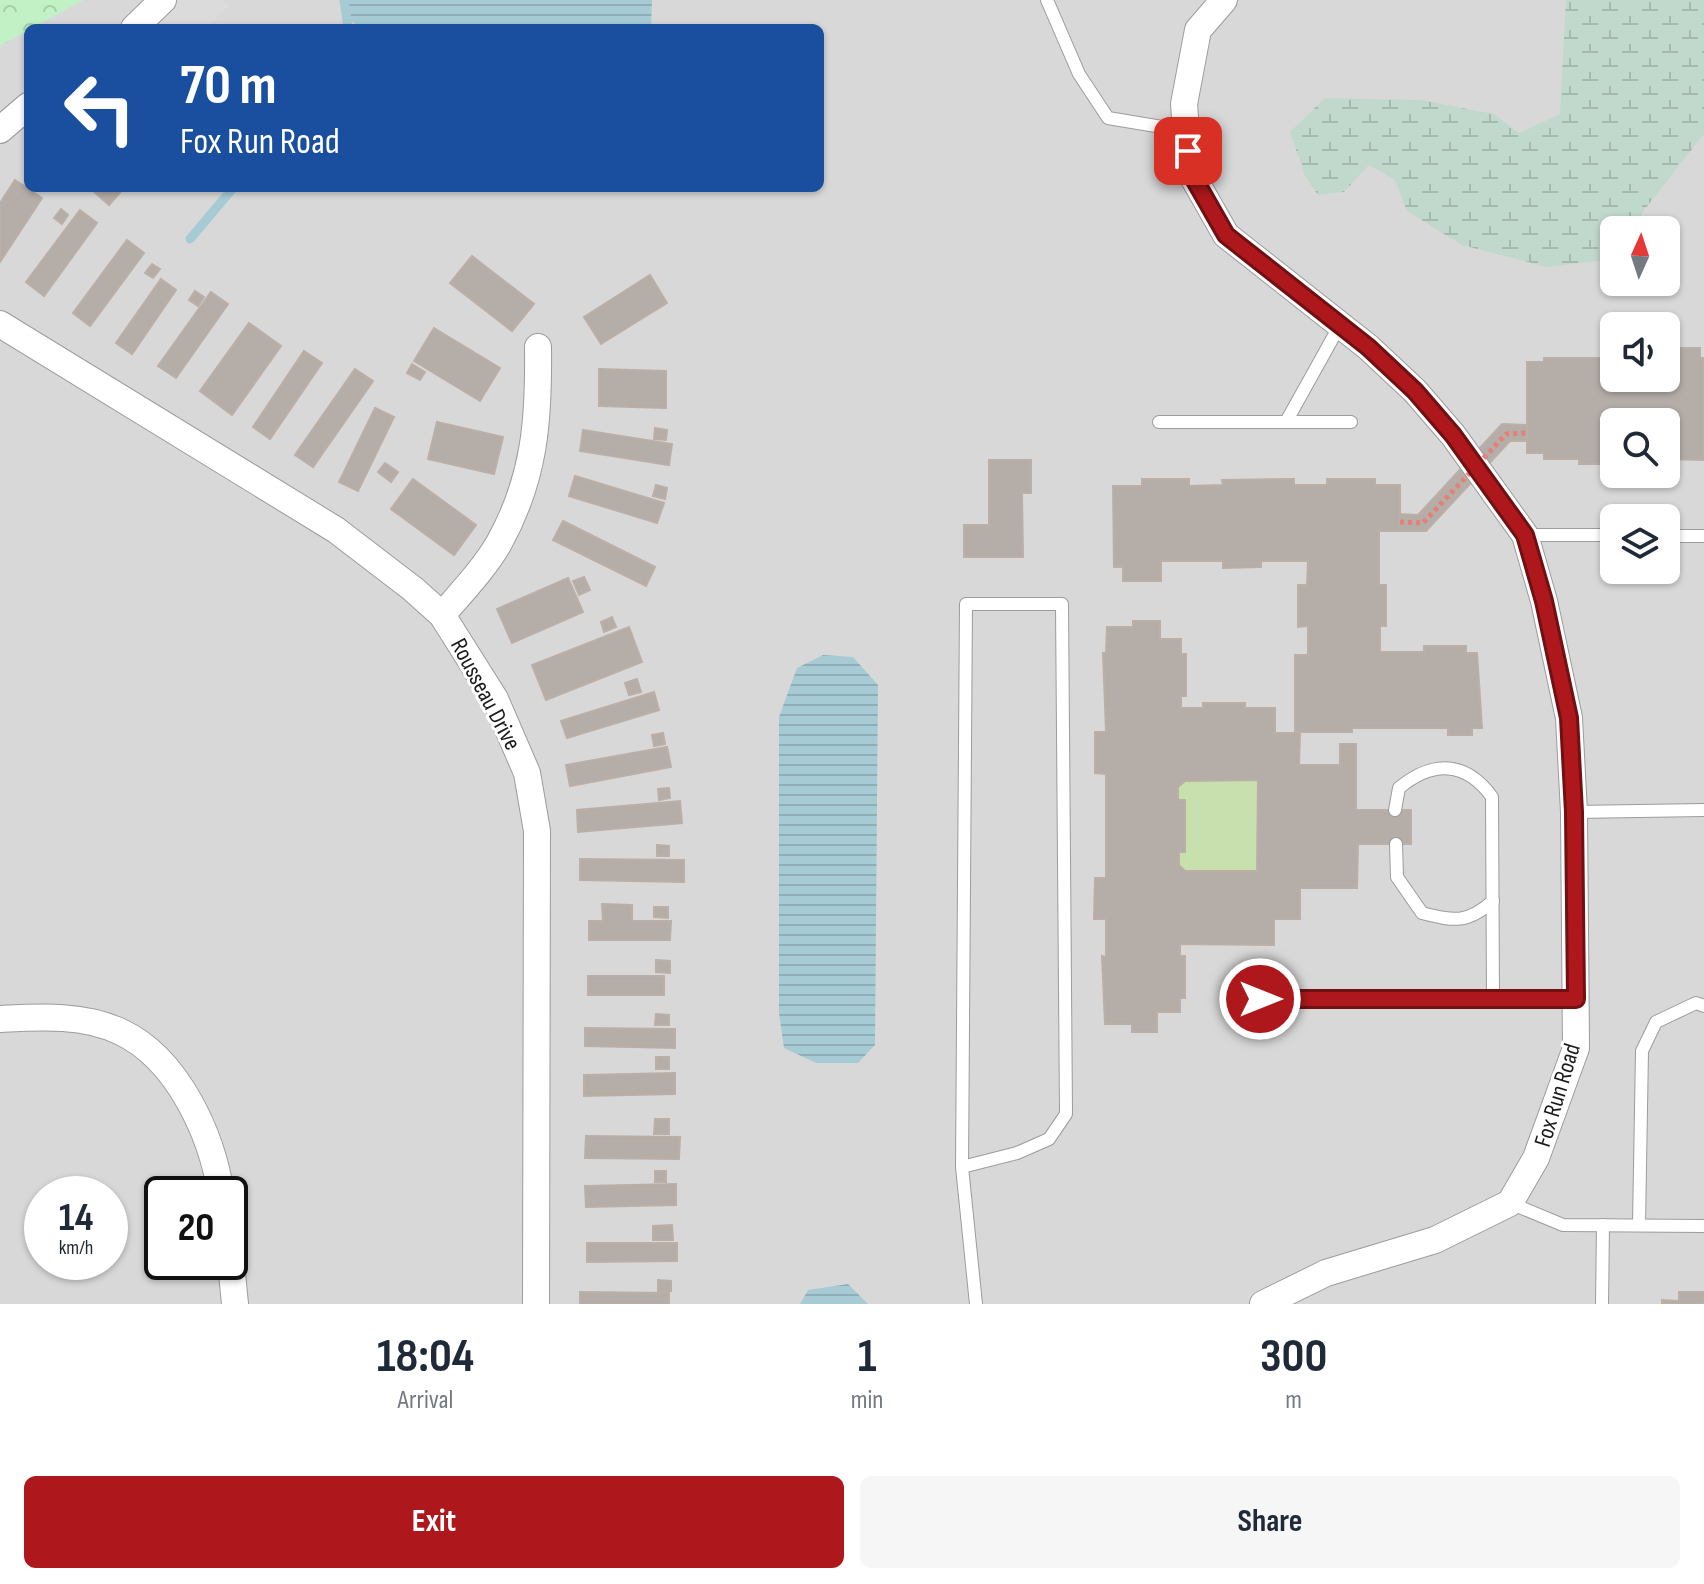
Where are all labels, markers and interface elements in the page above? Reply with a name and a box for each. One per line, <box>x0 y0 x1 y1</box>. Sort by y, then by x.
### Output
text: 70 m <box>180 53 277 120</box>
icon: left <box>48 56 152 160</box>
pin <box>1154 117 1222 185</box>
text: Fox Run Road <box>180 121 340 164</box>
icon: arrive <box>1166 129 1210 173</box>
north arrow <box>1600 216 1680 296</box>
map controls <box>1600 216 1680 584</box>
button: sound <box>1600 312 1680 392</box>
button: search <box>1600 408 1680 488</box>
button: layers <box>1600 504 1680 584</box>
street label: Rousseau Drive <box>444 633 527 755</box>
position arrow <box>1218 957 1302 1041</box>
street label: Fox Run Road <box>1528 1040 1587 1150</box>
speed limit sign: 20 <box>144 1176 248 1280</box>
text: 14 <box>59 1194 93 1242</box>
text: km/h <box>59 1236 93 1260</box>
text: 18:04 <box>377 1328 474 1385</box>
text: 1 <box>858 1328 876 1385</box>
text: 300 <box>1260 1328 1327 1385</box>
text: Arrival <box>397 1385 453 1416</box>
text: min <box>851 1385 883 1416</box>
text: m <box>1285 1385 1302 1416</box>
button: Exit <box>24 1476 844 1568</box>
button: Share <box>860 1476 1680 1568</box>

